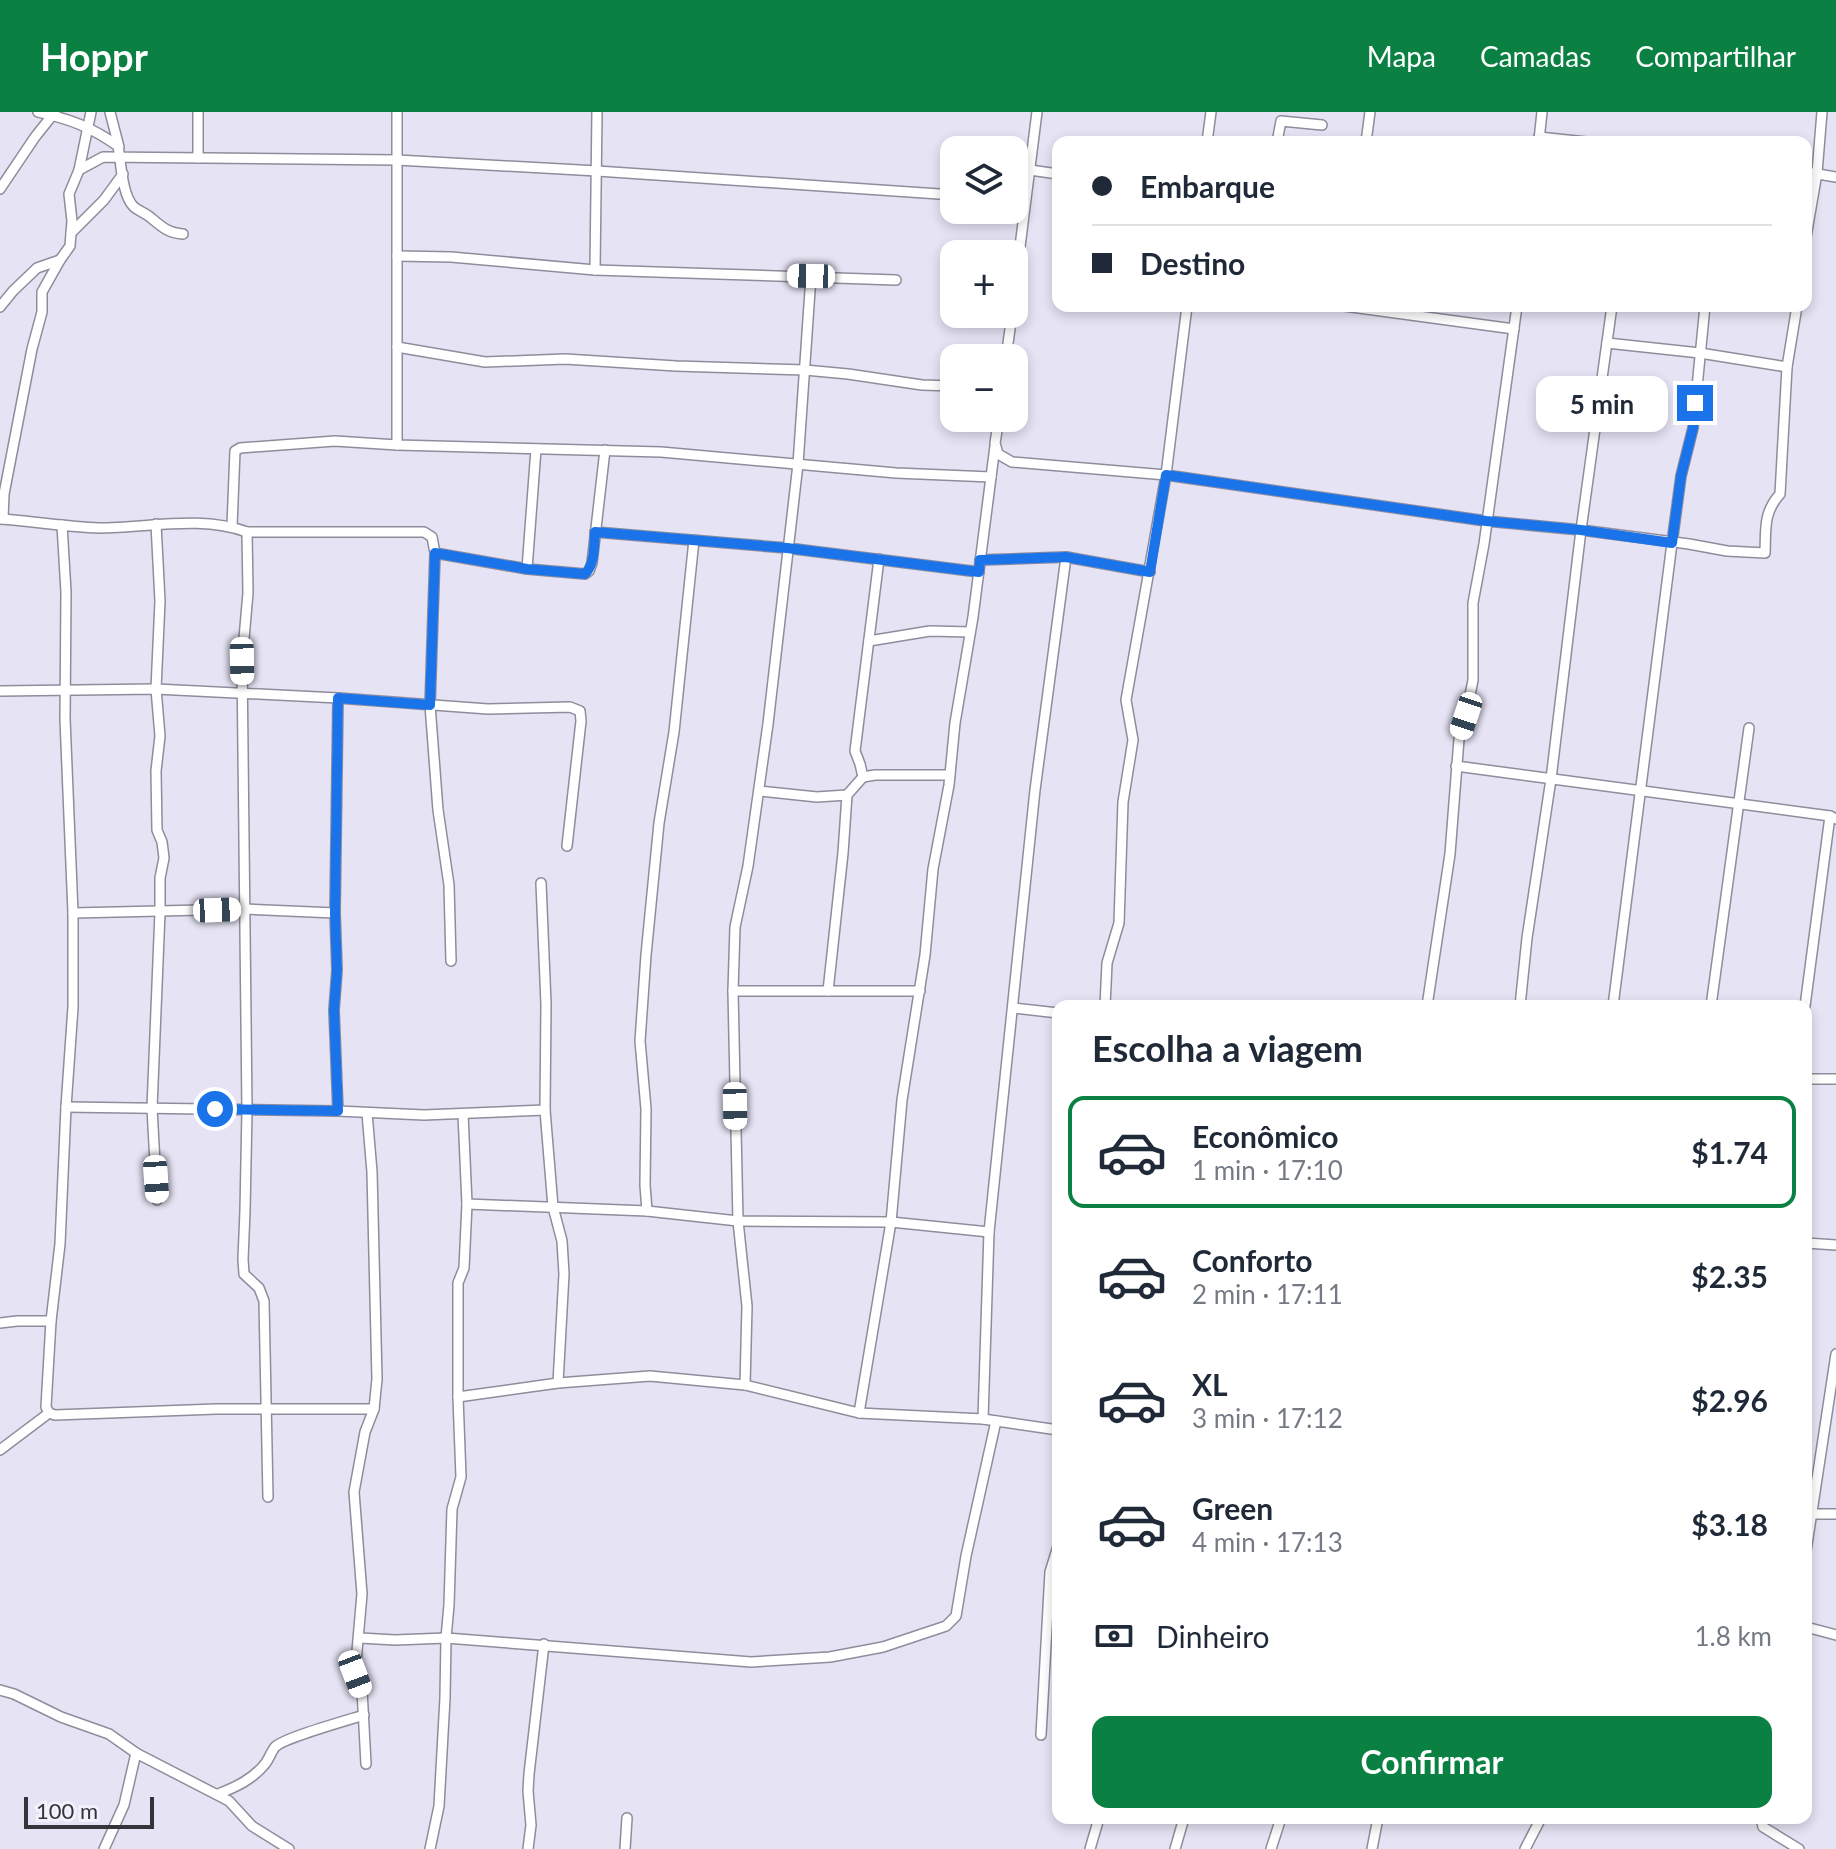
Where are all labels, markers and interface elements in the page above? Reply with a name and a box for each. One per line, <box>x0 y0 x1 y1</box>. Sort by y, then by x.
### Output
text: Hoppr <box>40 33 148 79</box>
text: Mapa <box>1367 39 1436 73</box>
text: Camadas <box>1480 39 1591 73</box>
text: Compartilhar <box>1635 39 1796 73</box>
map controls <box>940 136 1028 432</box>
button: layers <box>940 136 1028 224</box>
text: Embarque <box>1140 168 1275 204</box>
button: + <box>940 240 1028 328</box>
text: Destino <box>1140 245 1245 281</box>
car <box>787 264 835 288</box>
button: − <box>940 344 1028 432</box>
callout: 5 min <box>1535 375 1667 431</box>
route end <box>1677 385 1713 421</box>
text: 5 min <box>1570 388 1634 420</box>
car <box>230 637 254 685</box>
car <box>1447 689 1485 743</box>
car <box>193 897 241 923</box>
text: Escolha a viagem <box>1092 1026 1363 1070</box>
car <box>723 1082 747 1130</box>
route start <box>197 1091 233 1127</box>
icon: car <box>1096 1116 1168 1188</box>
text: Econômico <box>1192 1118 1338 1154</box>
text: $1.74 <box>1691 1134 1768 1170</box>
car <box>142 1154 170 1204</box>
text: 1 min · 17:10 <box>1192 1154 1343 1186</box>
icon: car <box>1096 1240 1168 1312</box>
text: Conforto <box>1192 1242 1312 1278</box>
text: $2.35 <box>1691 1258 1768 1294</box>
text: 2 min · 17:11 <box>1192 1278 1343 1310</box>
icon: car <box>1096 1364 1168 1436</box>
text: XL <box>1192 1366 1228 1402</box>
text: $2.96 <box>1691 1382 1768 1418</box>
text: 3 min · 17:12 <box>1192 1402 1343 1434</box>
icon: car <box>1096 1488 1168 1560</box>
text: Green <box>1192 1490 1273 1526</box>
text: $3.18 <box>1691 1506 1768 1542</box>
text: 4 min · 17:13 <box>1192 1526 1343 1558</box>
icon: cash <box>1092 1614 1136 1658</box>
text: Dinheiro <box>1156 1618 1270 1654</box>
text: 1.8 km <box>1694 1620 1772 1652</box>
car <box>335 1647 375 1701</box>
button: Confirmar <box>1092 1716 1772 1808</box>
scale bar <box>24 1793 154 1829</box>
text: 100 m <box>36 1797 98 1824</box>

